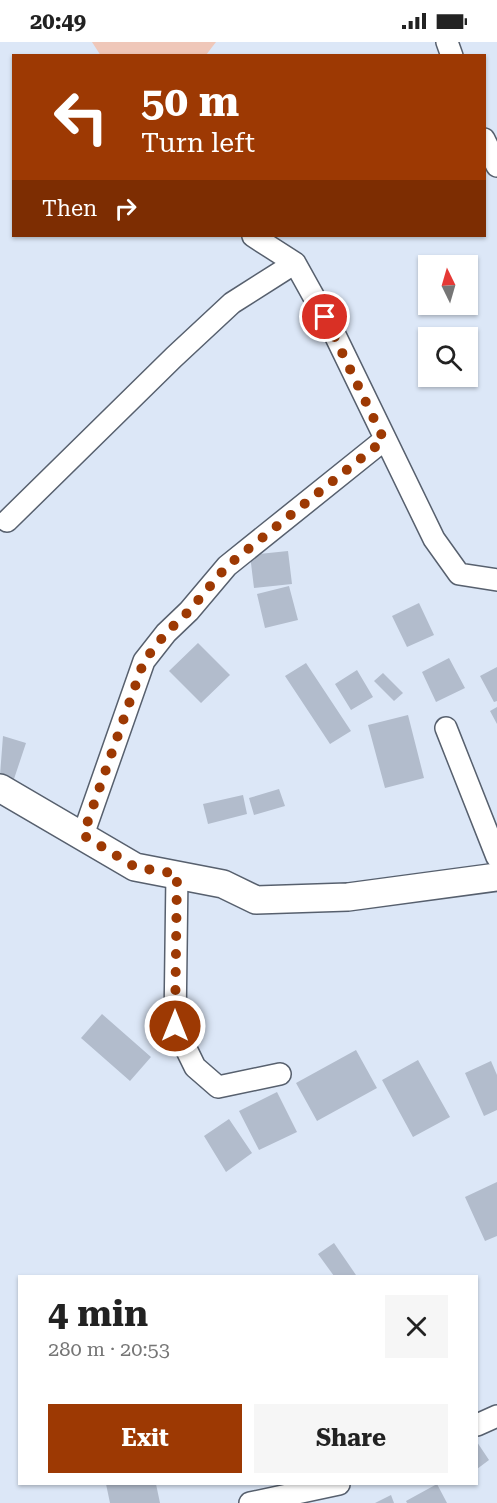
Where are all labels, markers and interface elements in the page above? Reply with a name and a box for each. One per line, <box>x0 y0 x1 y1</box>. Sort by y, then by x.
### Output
text: 20:49 <box>30 9 86 34</box>
text: 50 m <box>141 77 239 126</box>
icon: left <box>42 78 120 156</box>
text: Turn left <box>141 127 255 159</box>
icon: right <box>109 192 142 225</box>
text: Then <box>42 196 97 221</box>
north arrow <box>418 255 478 315</box>
map controls <box>418 255 478 387</box>
pin <box>299 291 350 342</box>
icon: arrive <box>308 300 341 333</box>
button: search <box>418 327 478 387</box>
position arrow <box>143 994 207 1058</box>
text: 4 min <box>48 1293 148 1335</box>
button: close <box>385 1295 448 1358</box>
text: 280 m · 20:53 <box>48 1337 170 1361</box>
button: Exit <box>48 1404 242 1473</box>
button: Share <box>254 1404 448 1473</box>

